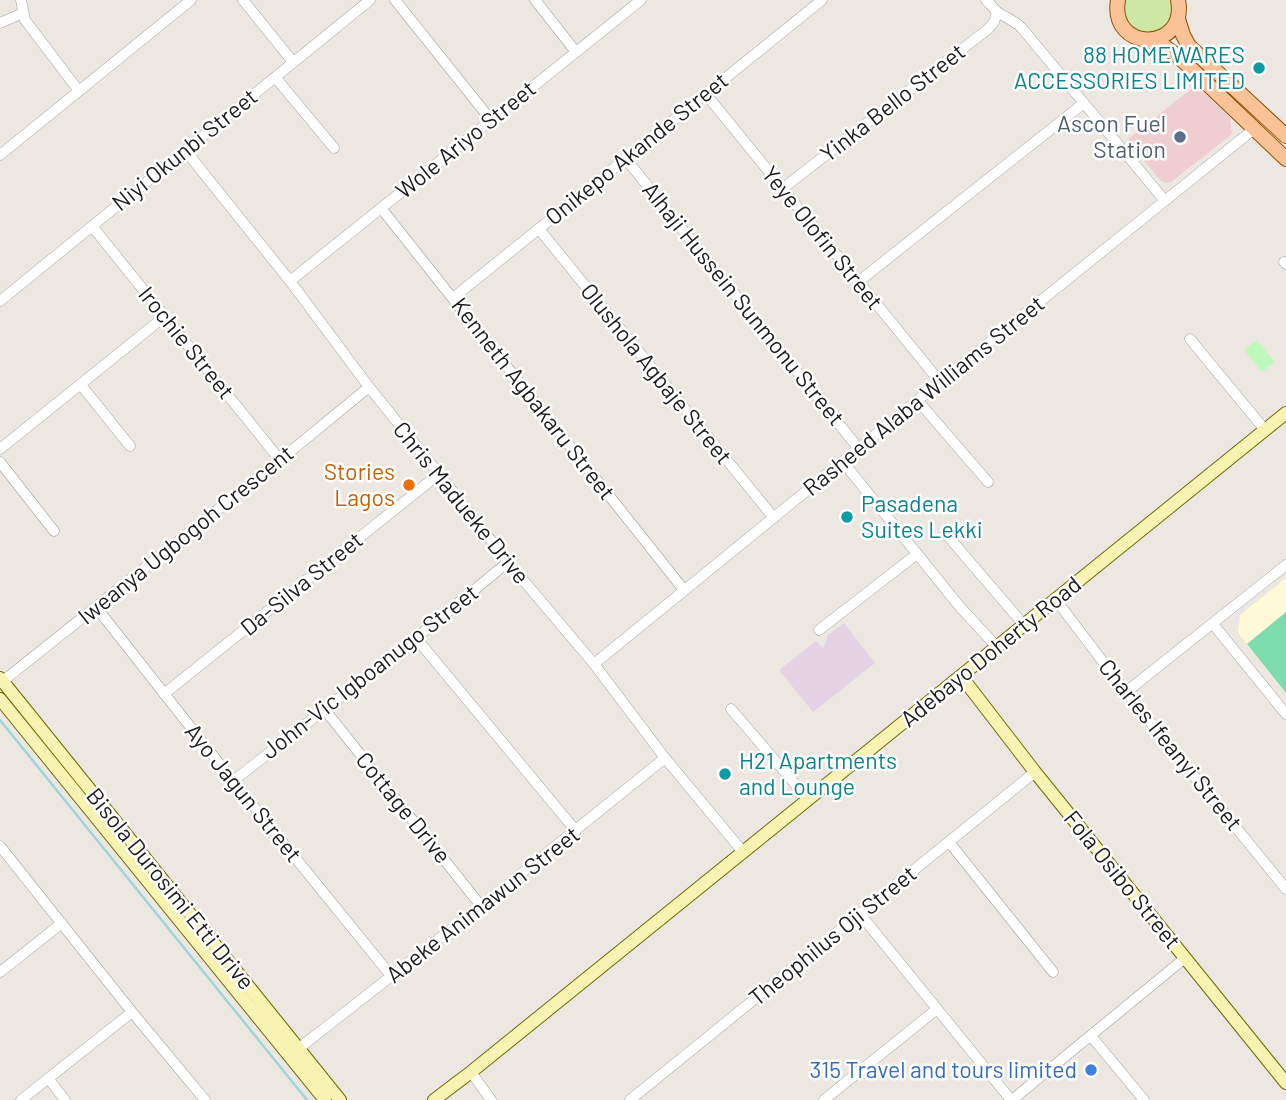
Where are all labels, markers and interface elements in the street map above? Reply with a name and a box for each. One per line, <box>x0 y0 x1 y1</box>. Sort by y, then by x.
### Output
street label: Yinka Bello Street <box>815 38 971 168</box>
place label: 88 HOMEWARES ACCESSORIES LIMITED <box>1014 41 1245 95</box>
marker: 88 HOMEWARES ACCESSORIES LIMITED <box>1251 60 1267 76</box>
street label: Onikepo Akande Street <box>540 67 734 231</box>
street label: Wole Ariyo Street <box>390 75 542 205</box>
street label: Niyi Okunbi Street <box>107 83 263 217</box>
place label: Ascon Fuel Station <box>1057 110 1166 164</box>
marker: Ascon Fuel Station <box>1172 129 1188 145</box>
street label: Yeye Olofin Street <box>756 161 888 315</box>
street label: Alhaji Hussein Sunmonu Street <box>636 177 850 431</box>
street label: Olushola Agbaje Street <box>575 278 737 470</box>
street label: Irochie Street <box>132 281 240 405</box>
street label: Rasheed Alaba Williams Street <box>798 290 1050 502</box>
street label: Kenneth Agbakaru Street <box>445 292 621 506</box>
street label: Chris Madueke Drive <box>387 416 535 590</box>
street label: Iweanya Ugbogoh Crescent <box>73 440 299 630</box>
place label: Stories Lagos <box>324 458 395 512</box>
marker: Stories Lagos <box>401 477 417 493</box>
place label: Pasadena Suites Lekki <box>861 490 983 544</box>
marker: Pasadena Suites Lekki <box>839 509 855 525</box>
street label: Da-Silva Street <box>235 526 369 642</box>
street label: Adebayo Doherty Road <box>895 571 1087 733</box>
street label: John-Vic Igboanugo Street <box>256 579 484 765</box>
street label: Charles Ifeanyi Street <box>1092 654 1248 836</box>
street label: Ayo Jagun Street <box>179 718 307 868</box>
street label: Cottage Drive <box>350 747 456 869</box>
place label: H21 Apartments and Lounge <box>739 747 897 801</box>
marker: H21 Apartments and Lounge <box>717 766 733 782</box>
street label: Bisola Durosimi Etti Drive <box>80 783 260 995</box>
street label: Fola Osibo Street <box>1058 805 1186 955</box>
street label: Abeke Animawun Street <box>381 821 585 989</box>
street label: Theophilus Oji Street <box>744 860 922 1012</box>
place label: 315 Travel and tours limited <box>809 1056 1077 1084</box>
marker: 315 Travel and tours limited <box>1083 1062 1099 1078</box>

